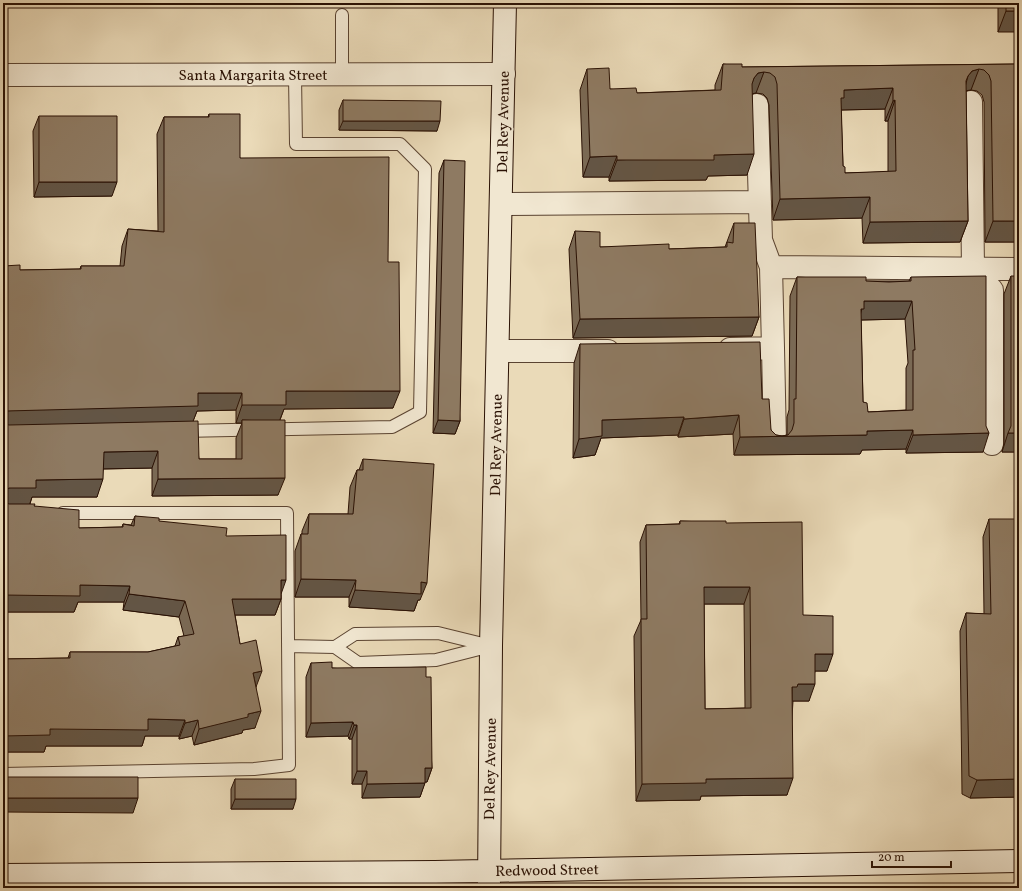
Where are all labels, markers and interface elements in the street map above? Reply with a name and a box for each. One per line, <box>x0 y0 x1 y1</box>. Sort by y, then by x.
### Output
street label: Santa Margarita Street <box>178 66 328 87</box>
street label: Del Rey Avenue <box>493 71 516 173</box>
street label: Del Rey Avenue <box>486 394 509 496</box>
street label: Del Rey Avenue <box>480 718 503 820</box>
scale bar <box>872 843 951 869</box>
text: 20 m <box>878 850 905 866</box>
street label: Redwood Street <box>495 860 599 883</box>

